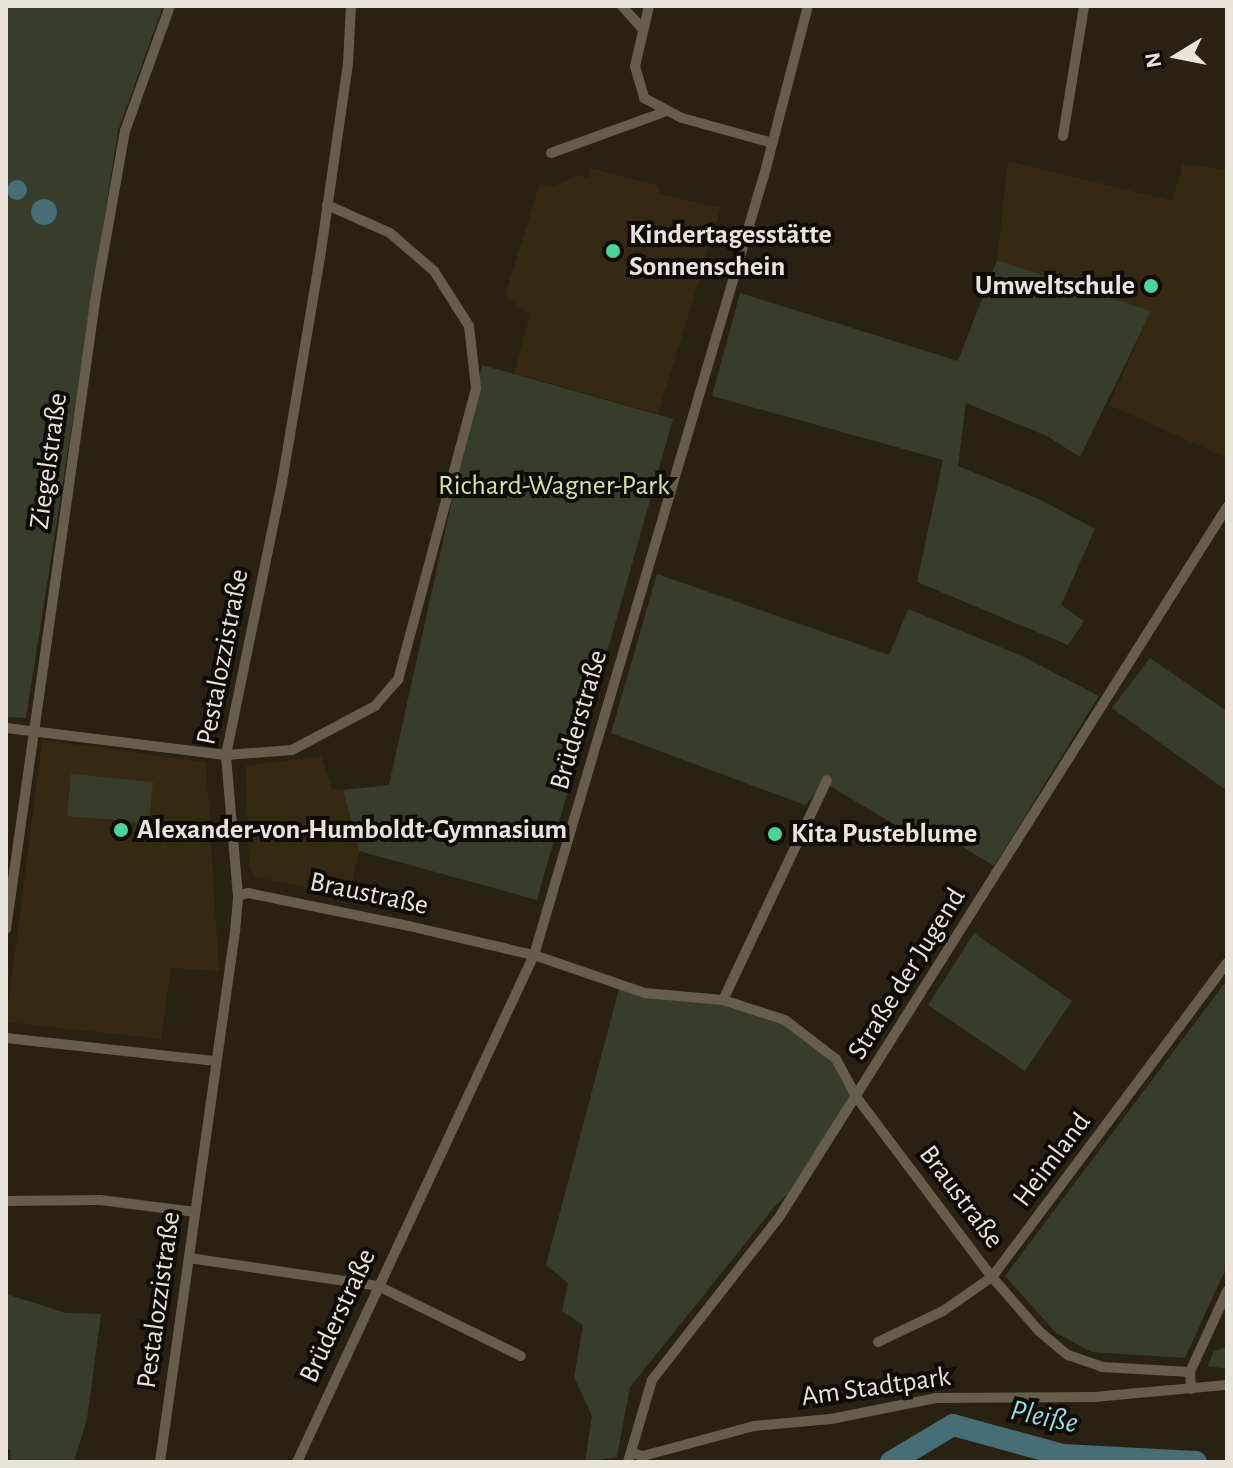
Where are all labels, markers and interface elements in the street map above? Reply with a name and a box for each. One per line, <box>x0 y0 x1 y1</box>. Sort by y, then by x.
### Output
north arrow <box>1137 16 1217 96</box>
text: N <box>1141 51 1166 70</box>
place label: Kindertagesstätte Sonnenschein <box>629 218 832 284</box>
marker: Kindertagesstätte Sonnenschein <box>604 242 622 260</box>
place label: Umweltschule <box>975 269 1135 303</box>
marker: Umweltschule <box>1142 277 1160 295</box>
street label: Ziegelstraße <box>23 391 75 531</box>
park label: Richard-Wagner-Park <box>438 469 670 503</box>
street label: Pestalozzistraße <box>190 566 256 748</box>
street label: Brüderstraße <box>543 646 615 794</box>
place label: Alexander-von-Humboldt-Gymnasium <box>137 813 567 847</box>
place label: Kita Pusteblume <box>791 817 977 851</box>
marker: Alexander-von-Humboldt-Gymnasium <box>112 821 130 839</box>
marker: Kita Pusteblume <box>766 825 784 843</box>
street label: Braustraße <box>307 865 431 923</box>
street label: Straße der Jugend <box>841 882 973 1066</box>
street label: Heimland <box>1006 1106 1098 1214</box>
street label: Braustraße <box>911 1139 1011 1255</box>
street label: Pestalozzistraße <box>130 1210 188 1390</box>
street label: Brüderstraße <box>292 1244 384 1388</box>
street label: Am Stadtpark <box>799 1360 953 1414</box>
water label: Pleiße <box>1007 1392 1081 1442</box>

